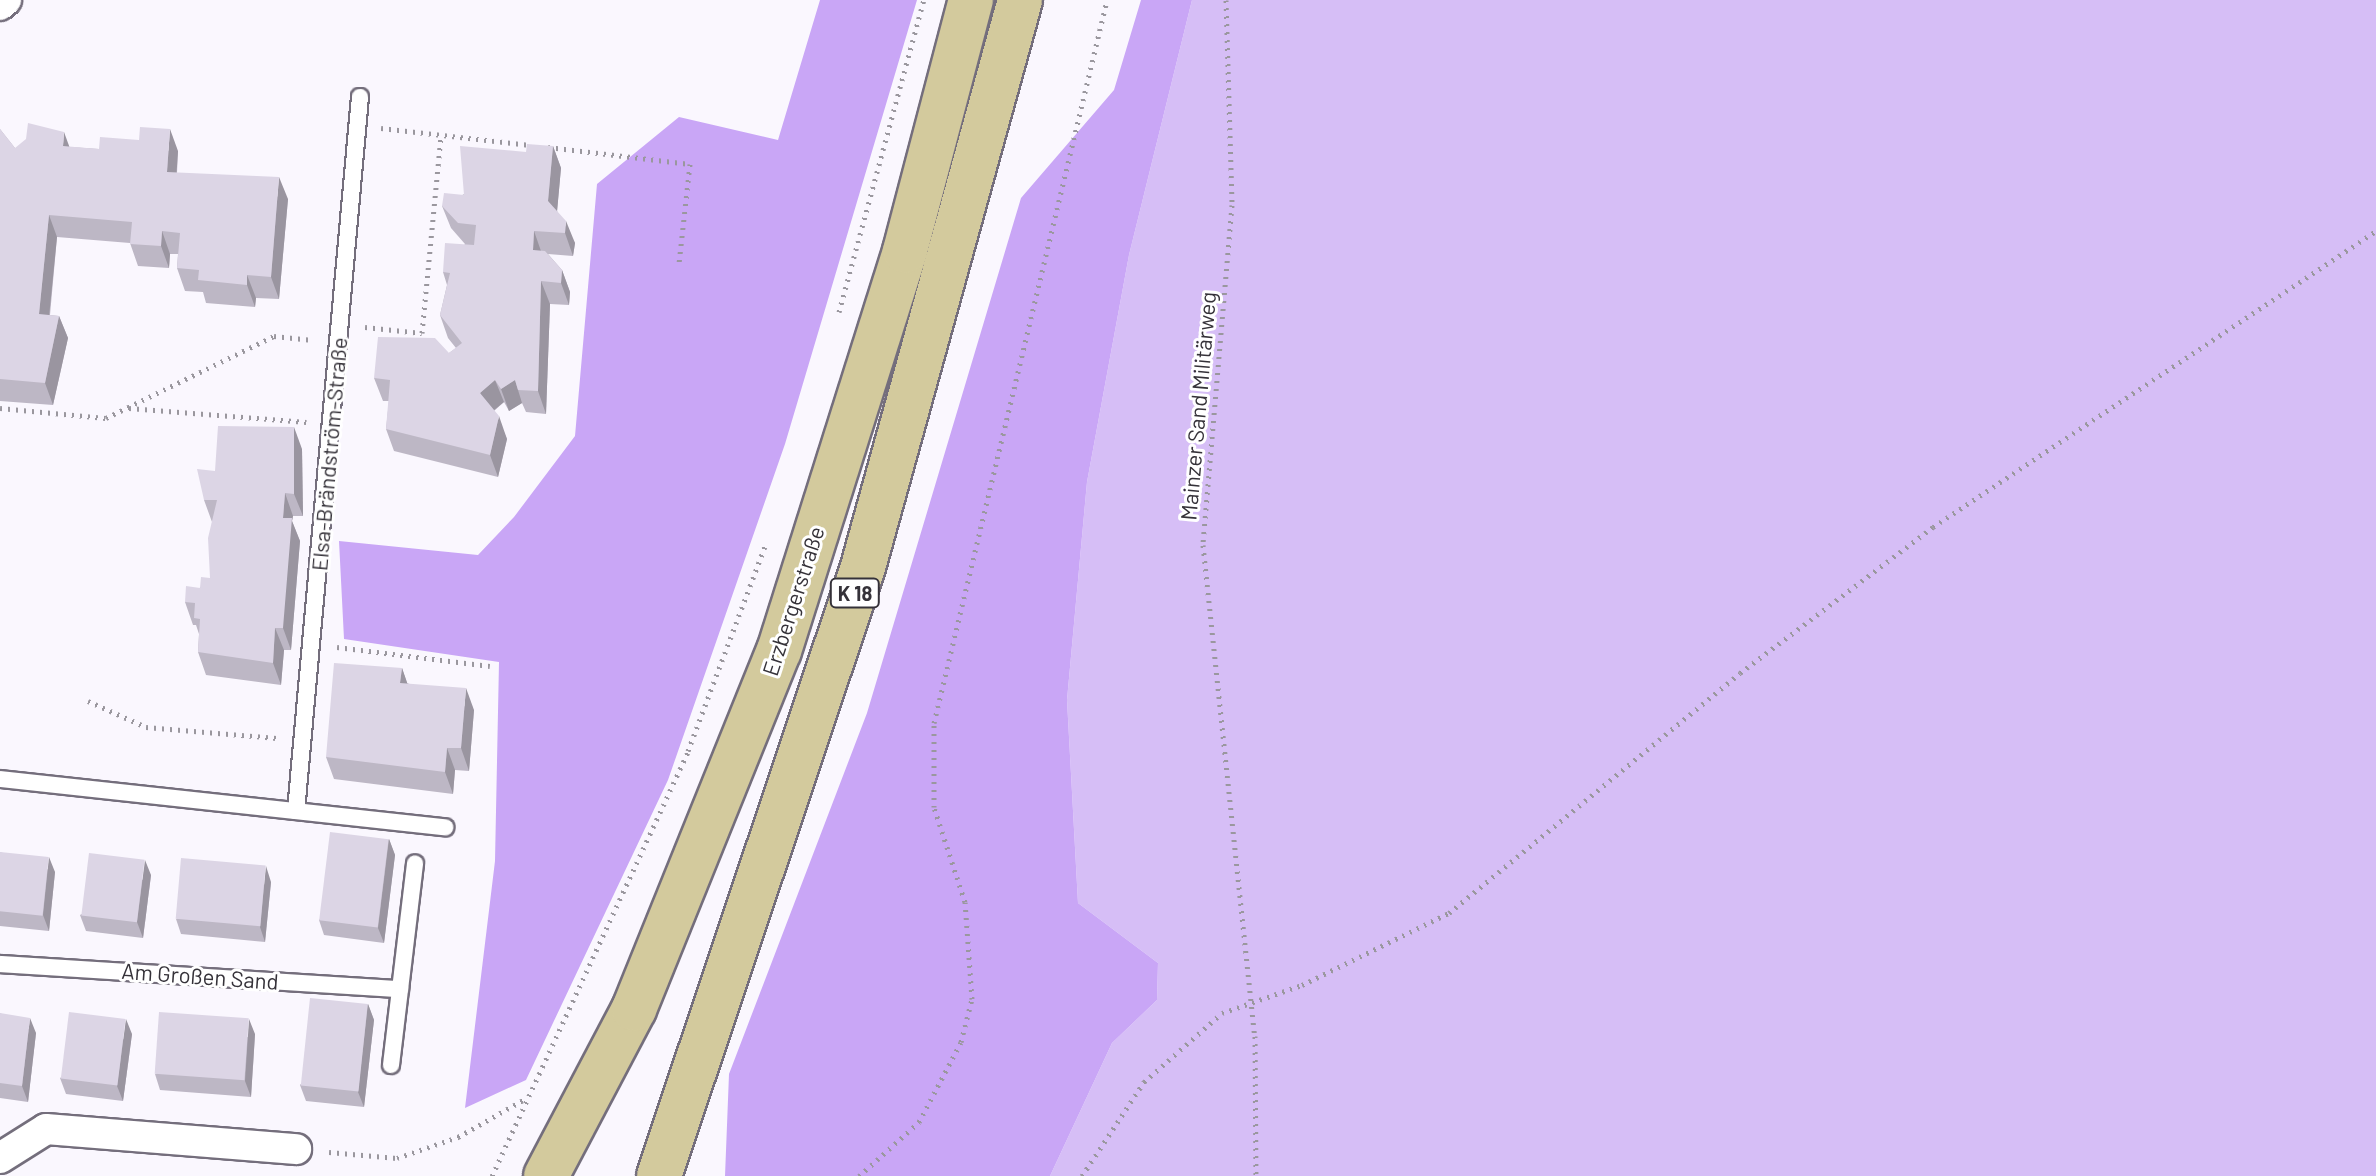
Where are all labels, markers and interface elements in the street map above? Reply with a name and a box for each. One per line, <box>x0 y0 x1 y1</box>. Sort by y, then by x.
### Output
street label: Mainzer Sand Militärweg <box>1175 291 1221 521</box>
street label: Elsa-Brändström-Straße <box>306 336 352 572</box>
street label: Erzbergerstraße <box>756 523 830 679</box>
road number: K 18 <box>829 577 881 609</box>
street label: Am Großen Sand <box>121 957 279 995</box>

